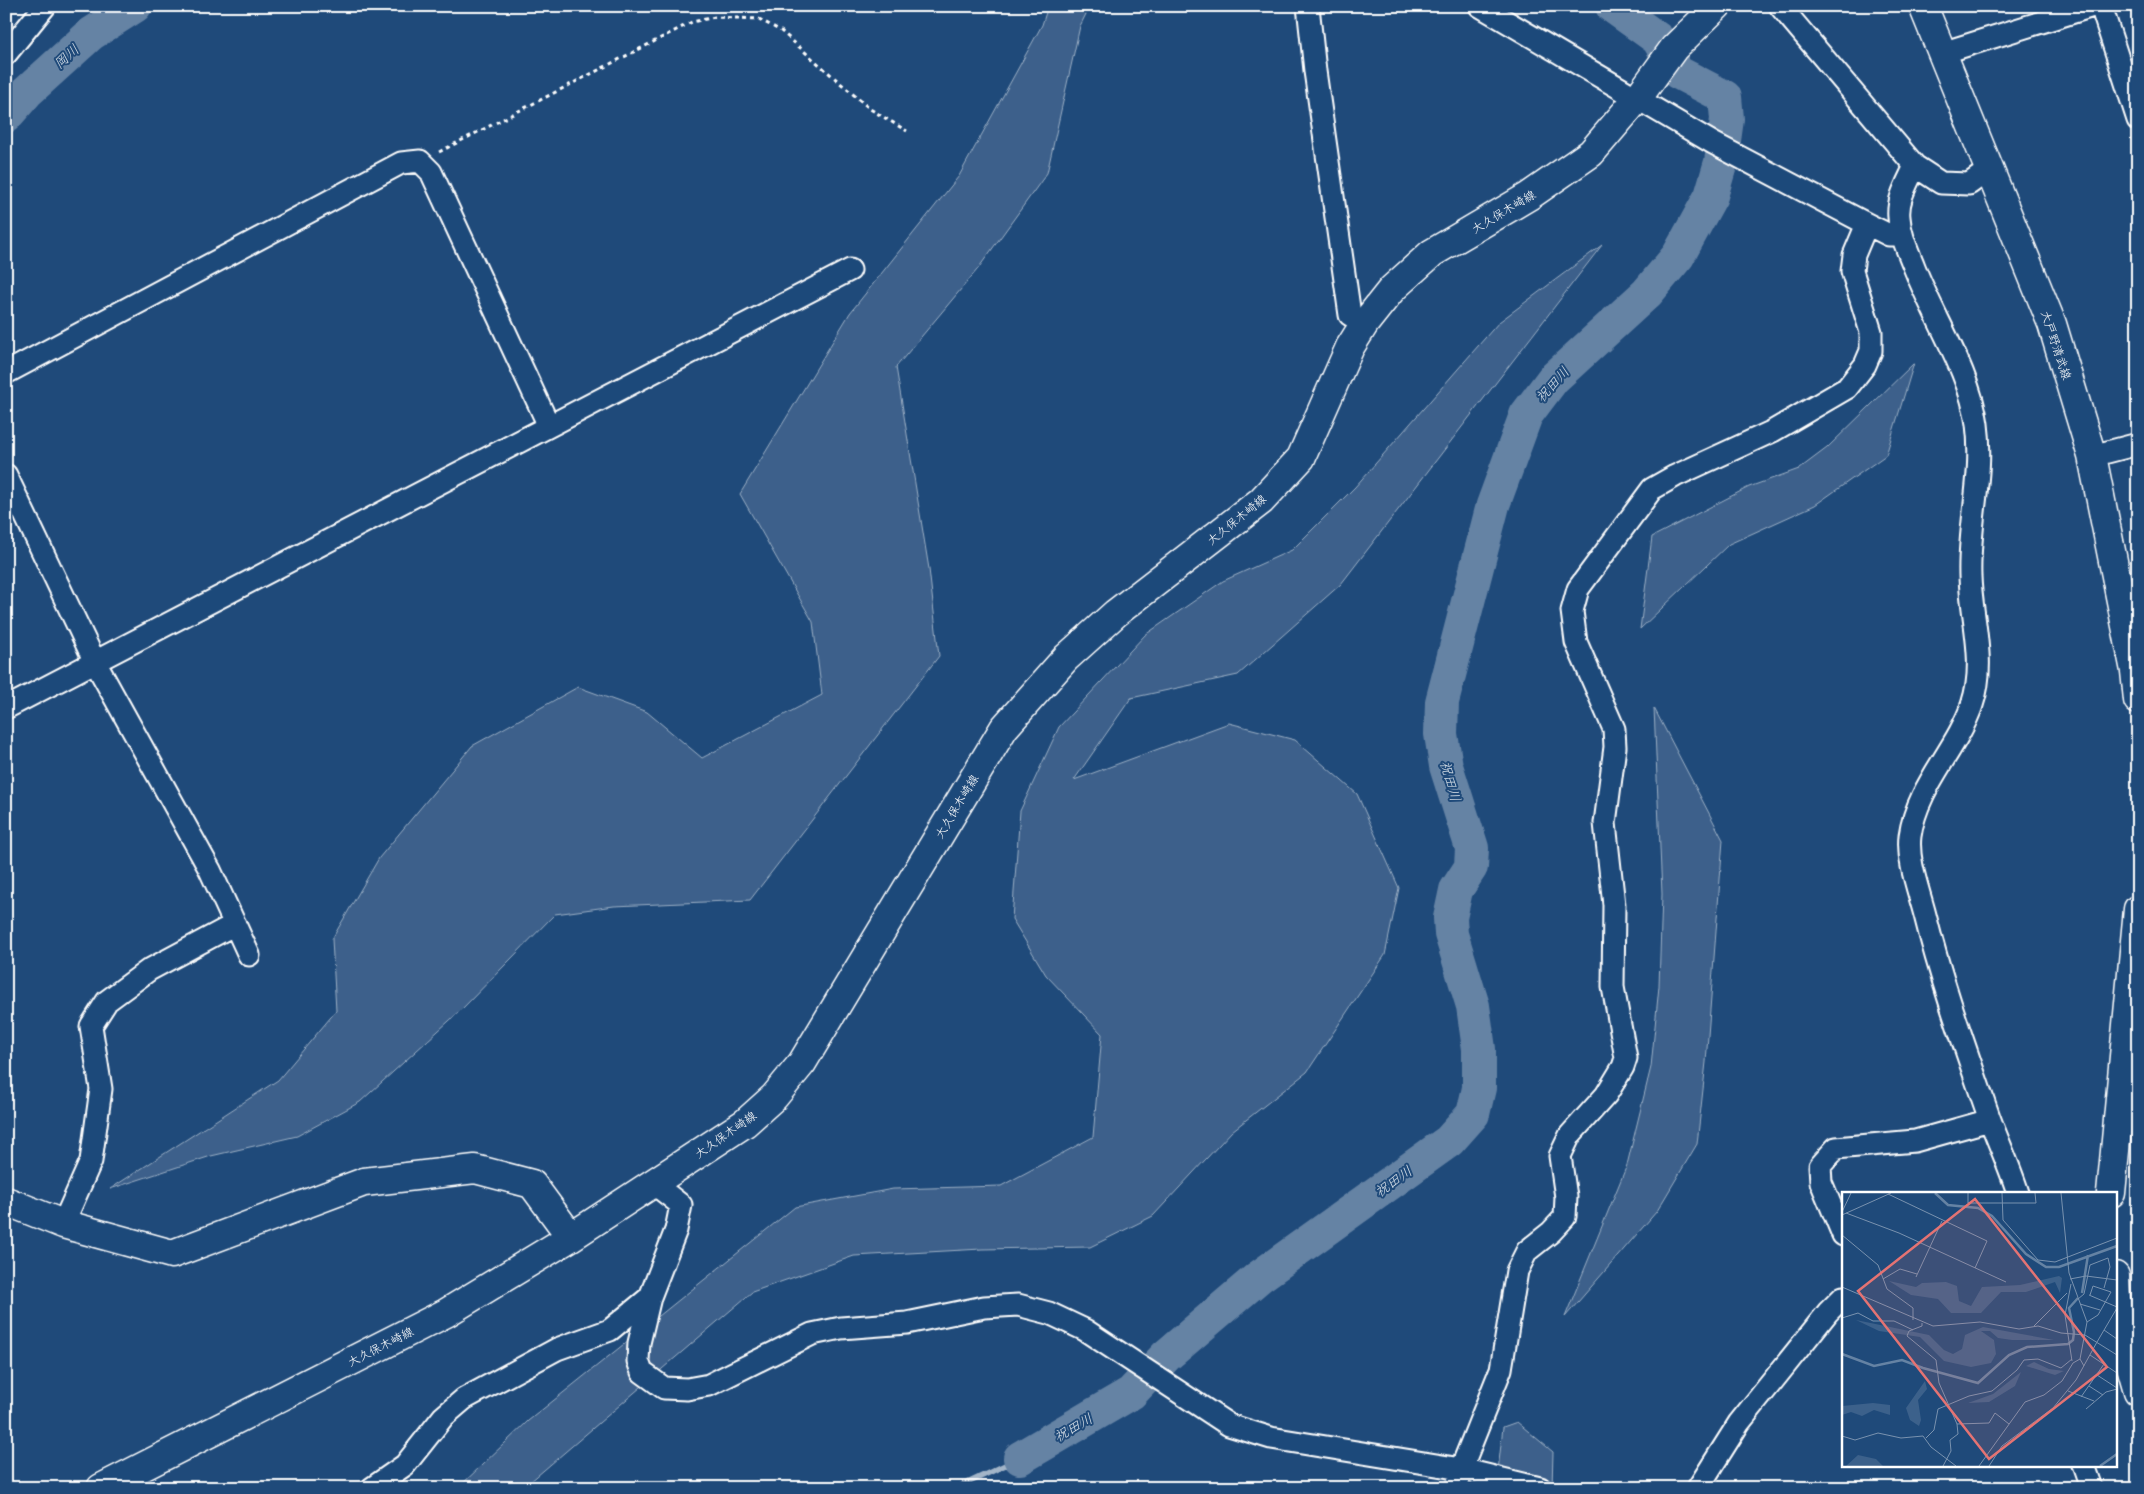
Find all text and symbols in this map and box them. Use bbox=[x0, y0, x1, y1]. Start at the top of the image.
water label: 岡川 bbox=[49, 40, 83, 72]
street label: 大久保木崎線 bbox=[1468, 186, 1538, 236]
street label: 大戸野清武線 bbox=[2038, 308, 2076, 382]
water label: 祝田川 bbox=[1531, 362, 1573, 406]
street label: 大久保木崎線 bbox=[1203, 490, 1269, 548]
water label: 祝田川 bbox=[1436, 758, 1466, 804]
street label: 大久保木崎線 bbox=[931, 771, 981, 841]
street label: 大久保木崎線 bbox=[691, 1107, 759, 1161]
water label: 祝田川 bbox=[1370, 1161, 1416, 1201]
inset map bbox=[1842, 1192, 2116, 1466]
street label: 大久保木崎線 bbox=[344, 1323, 416, 1369]
water label: 祝田川 bbox=[1050, 1408, 1096, 1446]

